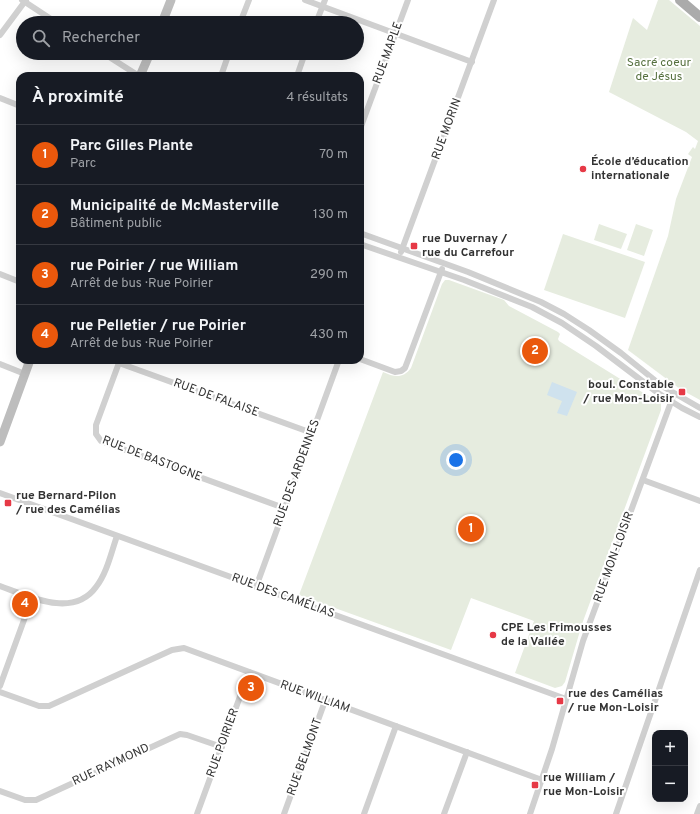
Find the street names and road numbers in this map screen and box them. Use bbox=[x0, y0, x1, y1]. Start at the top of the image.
street label: RUE MAPLE bbox=[369, 20, 407, 86]
street label: RUE MORIN bbox=[428, 96, 466, 162]
street label: RUE DE FALAISE bbox=[171, 375, 261, 421]
street label: RUE DES ARDENNES bbox=[270, 417, 324, 529]
street label: RUE DE BASTOGNE bbox=[100, 433, 204, 485]
street label: RUE MON-LOISIR bbox=[590, 509, 638, 605]
street label: RUE DES CAMÉLIAS bbox=[229, 570, 337, 622]
street label: RUE WILLIAM bbox=[278, 677, 352, 717]
street label: RUE POIRIER bbox=[203, 706, 243, 780]
street label: RUE BELMONT bbox=[284, 716, 326, 798]
street label: RUE RAYMOND bbox=[70, 740, 152, 790]

